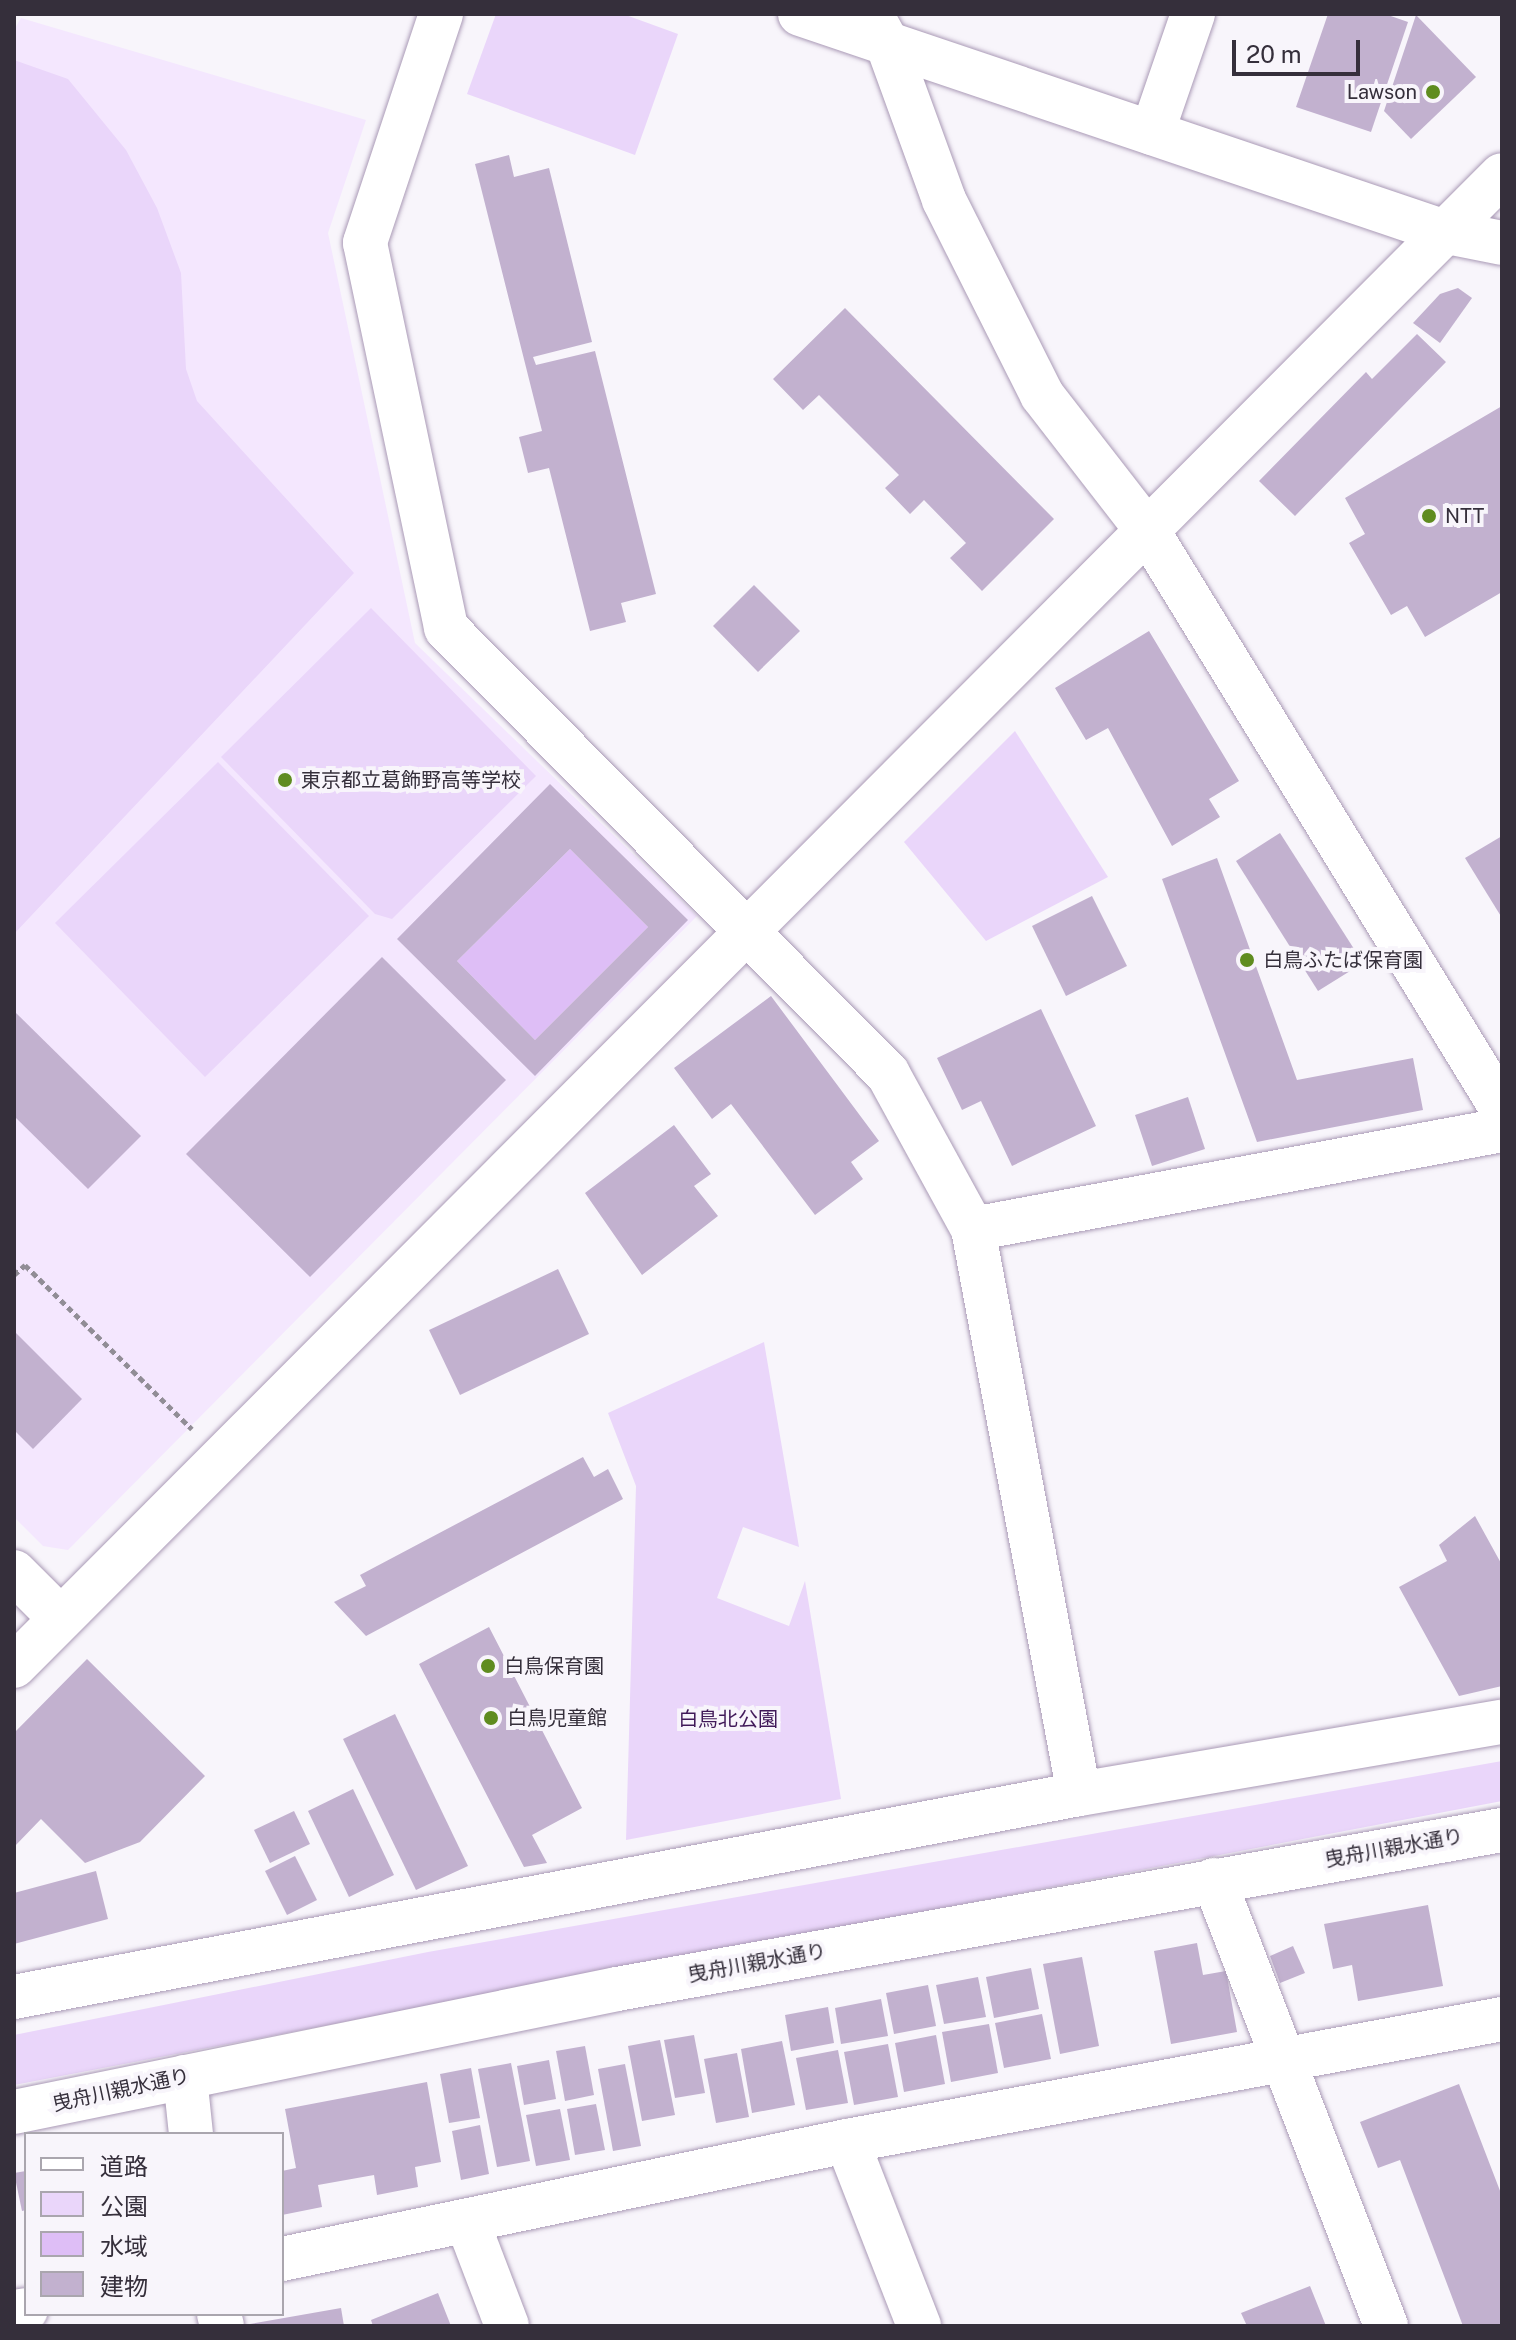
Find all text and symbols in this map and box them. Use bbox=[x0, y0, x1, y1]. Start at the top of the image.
scale bar bbox=[1236, 24, 1364, 74]
text: 20 m bbox=[1246, 40, 1302, 68]
place label: Lawson bbox=[1347, 80, 1417, 104]
marker: Lawson bbox=[1424, 83, 1442, 101]
place label: NTT bbox=[1445, 504, 1484, 528]
marker: NTT bbox=[1420, 507, 1438, 525]
place label: 東京都立葛飾野高等学校 bbox=[301, 768, 521, 792]
marker: 東京都立葛飾野高等学校 bbox=[276, 771, 294, 789]
place label: 白鳥ふたば保育園 bbox=[1263, 948, 1423, 972]
marker: 白鳥ふたば保育園 bbox=[1238, 951, 1256, 969]
place label: 白鳥保育園 bbox=[504, 1654, 604, 1678]
marker: 白鳥保育園 bbox=[479, 1657, 497, 1675]
place label: 白鳥児童館 bbox=[507, 1706, 607, 1730]
park label: 白鳥北公園 bbox=[678, 1707, 778, 1731]
marker: 白鳥児童館 bbox=[482, 1709, 500, 1727]
street label: 曳舟川親水通り bbox=[1323, 1824, 1465, 1872]
street label: 曳舟川親水通り bbox=[686, 1939, 828, 1987]
street label: 曳舟川親水通り bbox=[50, 2064, 192, 2116]
legend bbox=[24, 2132, 284, 2316]
text: 道路 bbox=[100, 2152, 148, 2180]
text: 公園 bbox=[100, 2192, 148, 2220]
text: 水域 bbox=[100, 2232, 148, 2260]
text: 建物 bbox=[100, 2272, 148, 2300]

